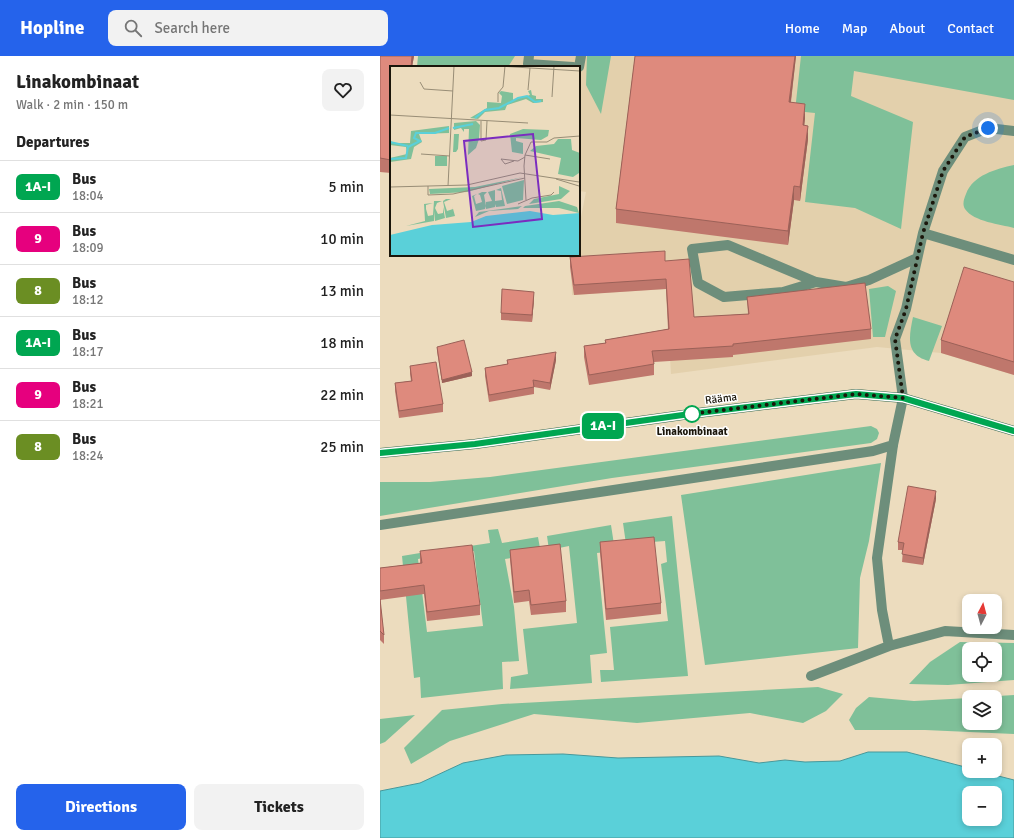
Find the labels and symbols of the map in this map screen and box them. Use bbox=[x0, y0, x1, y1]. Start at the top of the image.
inset map bbox=[390, 66, 580, 256]
your location bbox=[978, 118, 998, 138]
street label: Rääma bbox=[704, 390, 738, 407]
marker: Linakombinaat bbox=[683, 405, 701, 423]
line badge: 1A-I bbox=[575, 413, 631, 439]
place label: Linakombinaat bbox=[656, 425, 728, 438]
north arrow bbox=[962, 594, 1002, 634]

